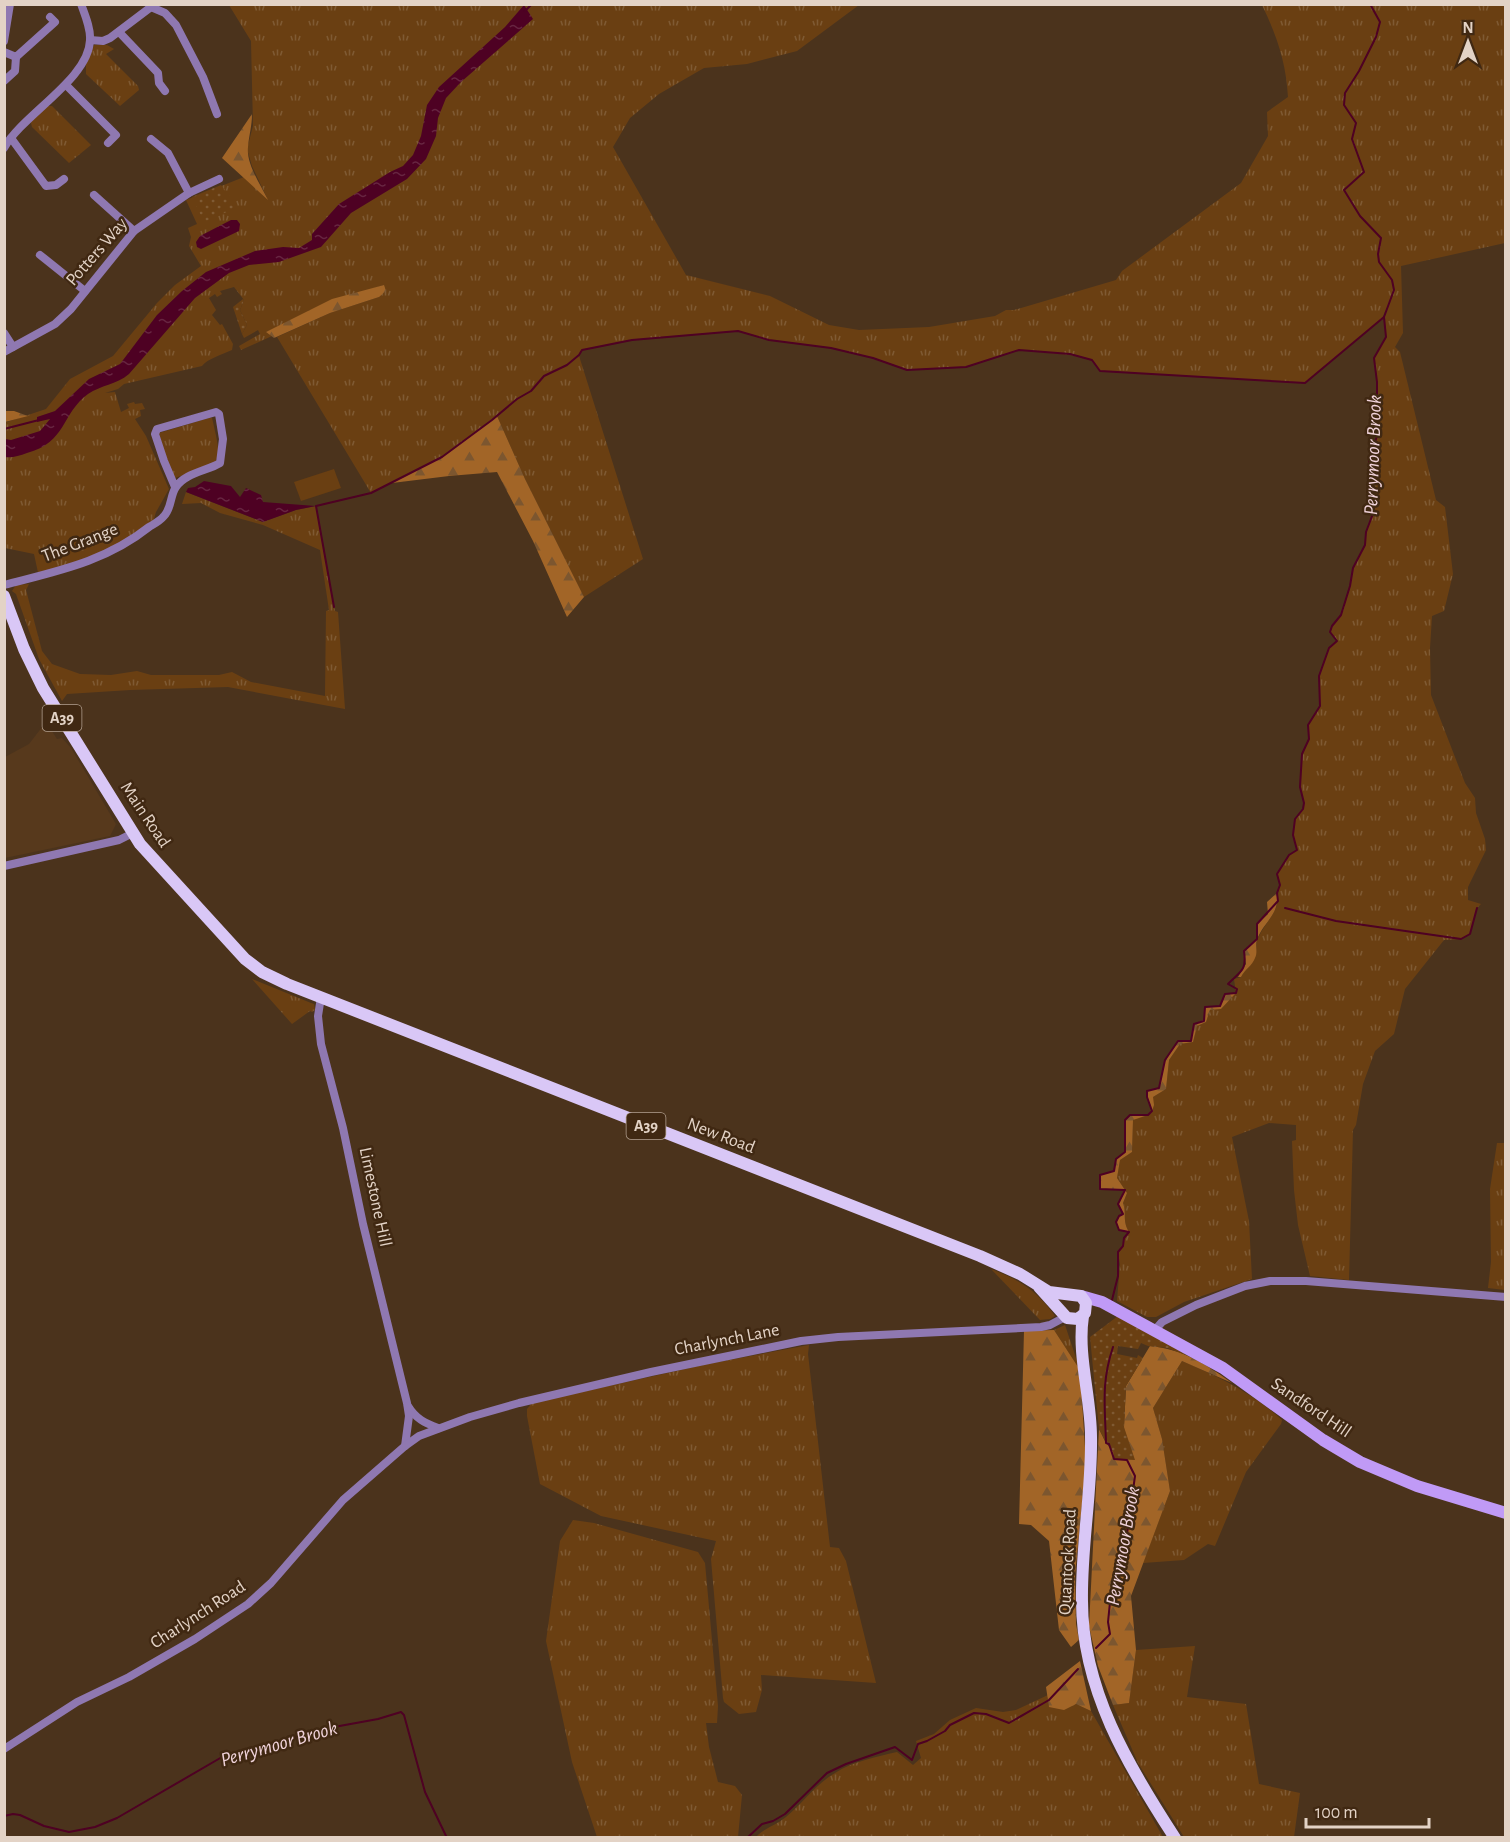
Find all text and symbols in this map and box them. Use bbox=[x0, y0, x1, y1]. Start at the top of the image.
north arrow bbox=[1438, 12, 1498, 72]
text: N bbox=[1462, 20, 1474, 36]
street label: Potters Way bbox=[63, 214, 131, 289]
water label: Perrymoor Brook bbox=[1361, 394, 1385, 516]
street label: The Grange bbox=[40, 520, 120, 566]
road number: A39 bbox=[42, 705, 82, 731]
street label: Main Road bbox=[117, 779, 173, 851]
road number: A39 bbox=[626, 1113, 666, 1139]
street label: New Road bbox=[685, 1115, 757, 1157]
street label: Limestone Hill bbox=[356, 1146, 394, 1248]
street label: Charlynch Lane bbox=[673, 1321, 781, 1359]
street label: Sandford Hill bbox=[1268, 1375, 1354, 1441]
water label: Perrymoor Brook bbox=[1103, 1485, 1143, 1607]
street label: Quantock Road bbox=[1056, 1508, 1080, 1616]
street label: Charlynch Road bbox=[147, 1578, 249, 1652]
water label: Perrymoor Brook bbox=[218, 1718, 340, 1770]
scale bar bbox=[1306, 1791, 1429, 1829]
text: 100 m bbox=[1315, 1804, 1358, 1822]

